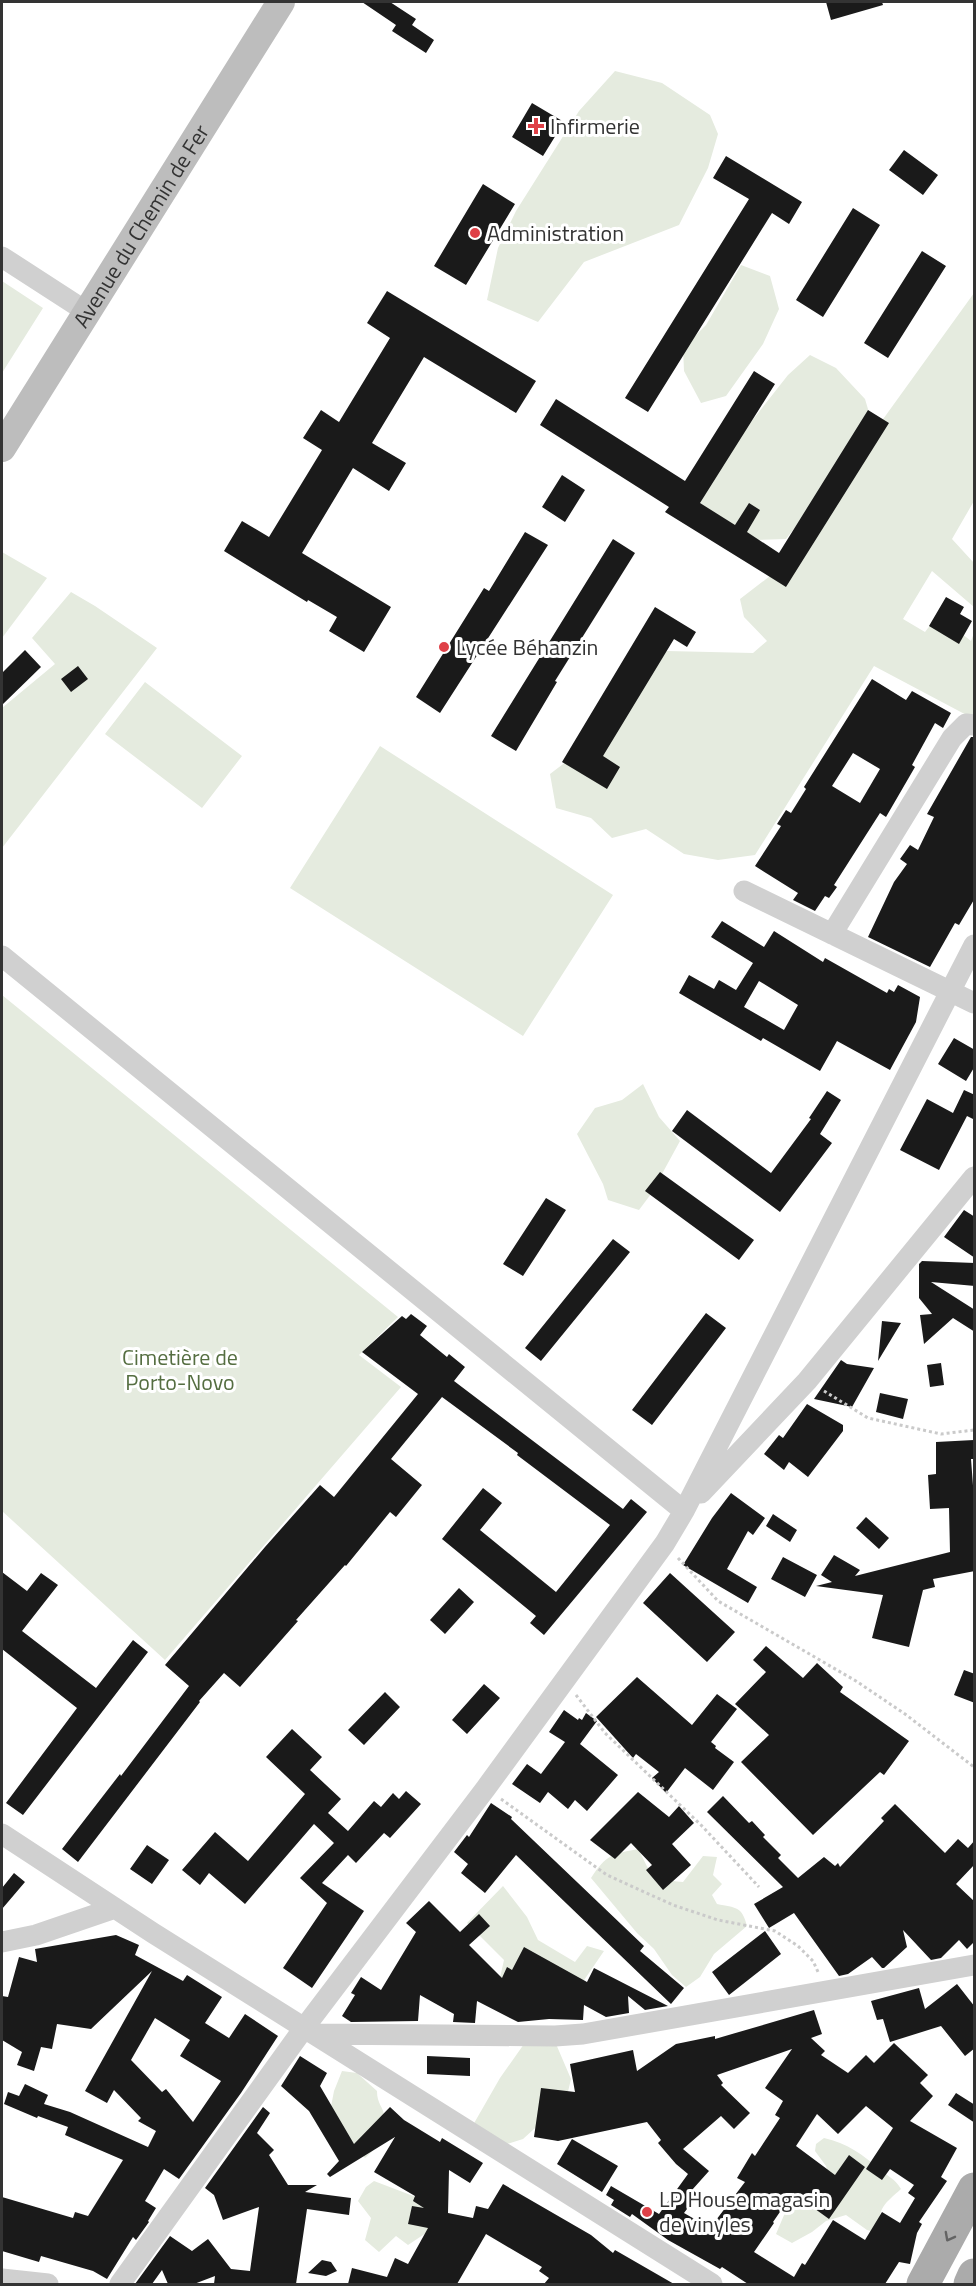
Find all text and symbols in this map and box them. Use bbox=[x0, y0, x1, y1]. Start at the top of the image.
place label: Infirmerie bbox=[550, 109, 640, 143]
street label: Avenue du Chemin de Fer bbox=[64, 117, 218, 334]
marker: Infirmerie bbox=[527, 117, 545, 135]
place label: Administration bbox=[487, 216, 624, 250]
marker: Administration bbox=[468, 226, 482, 240]
place label: Lycée Béhanzin bbox=[456, 630, 598, 664]
marker: Lycée Béhanzin bbox=[437, 640, 451, 654]
park label: Cimetière de Porto-Novo bbox=[122, 1340, 238, 1399]
place label: LP House magasin de vinyles bbox=[659, 2182, 830, 2241]
marker: LP House magasin de vinyles bbox=[640, 2205, 654, 2219]
one-way arrow bbox=[945, 2230, 956, 2241]

